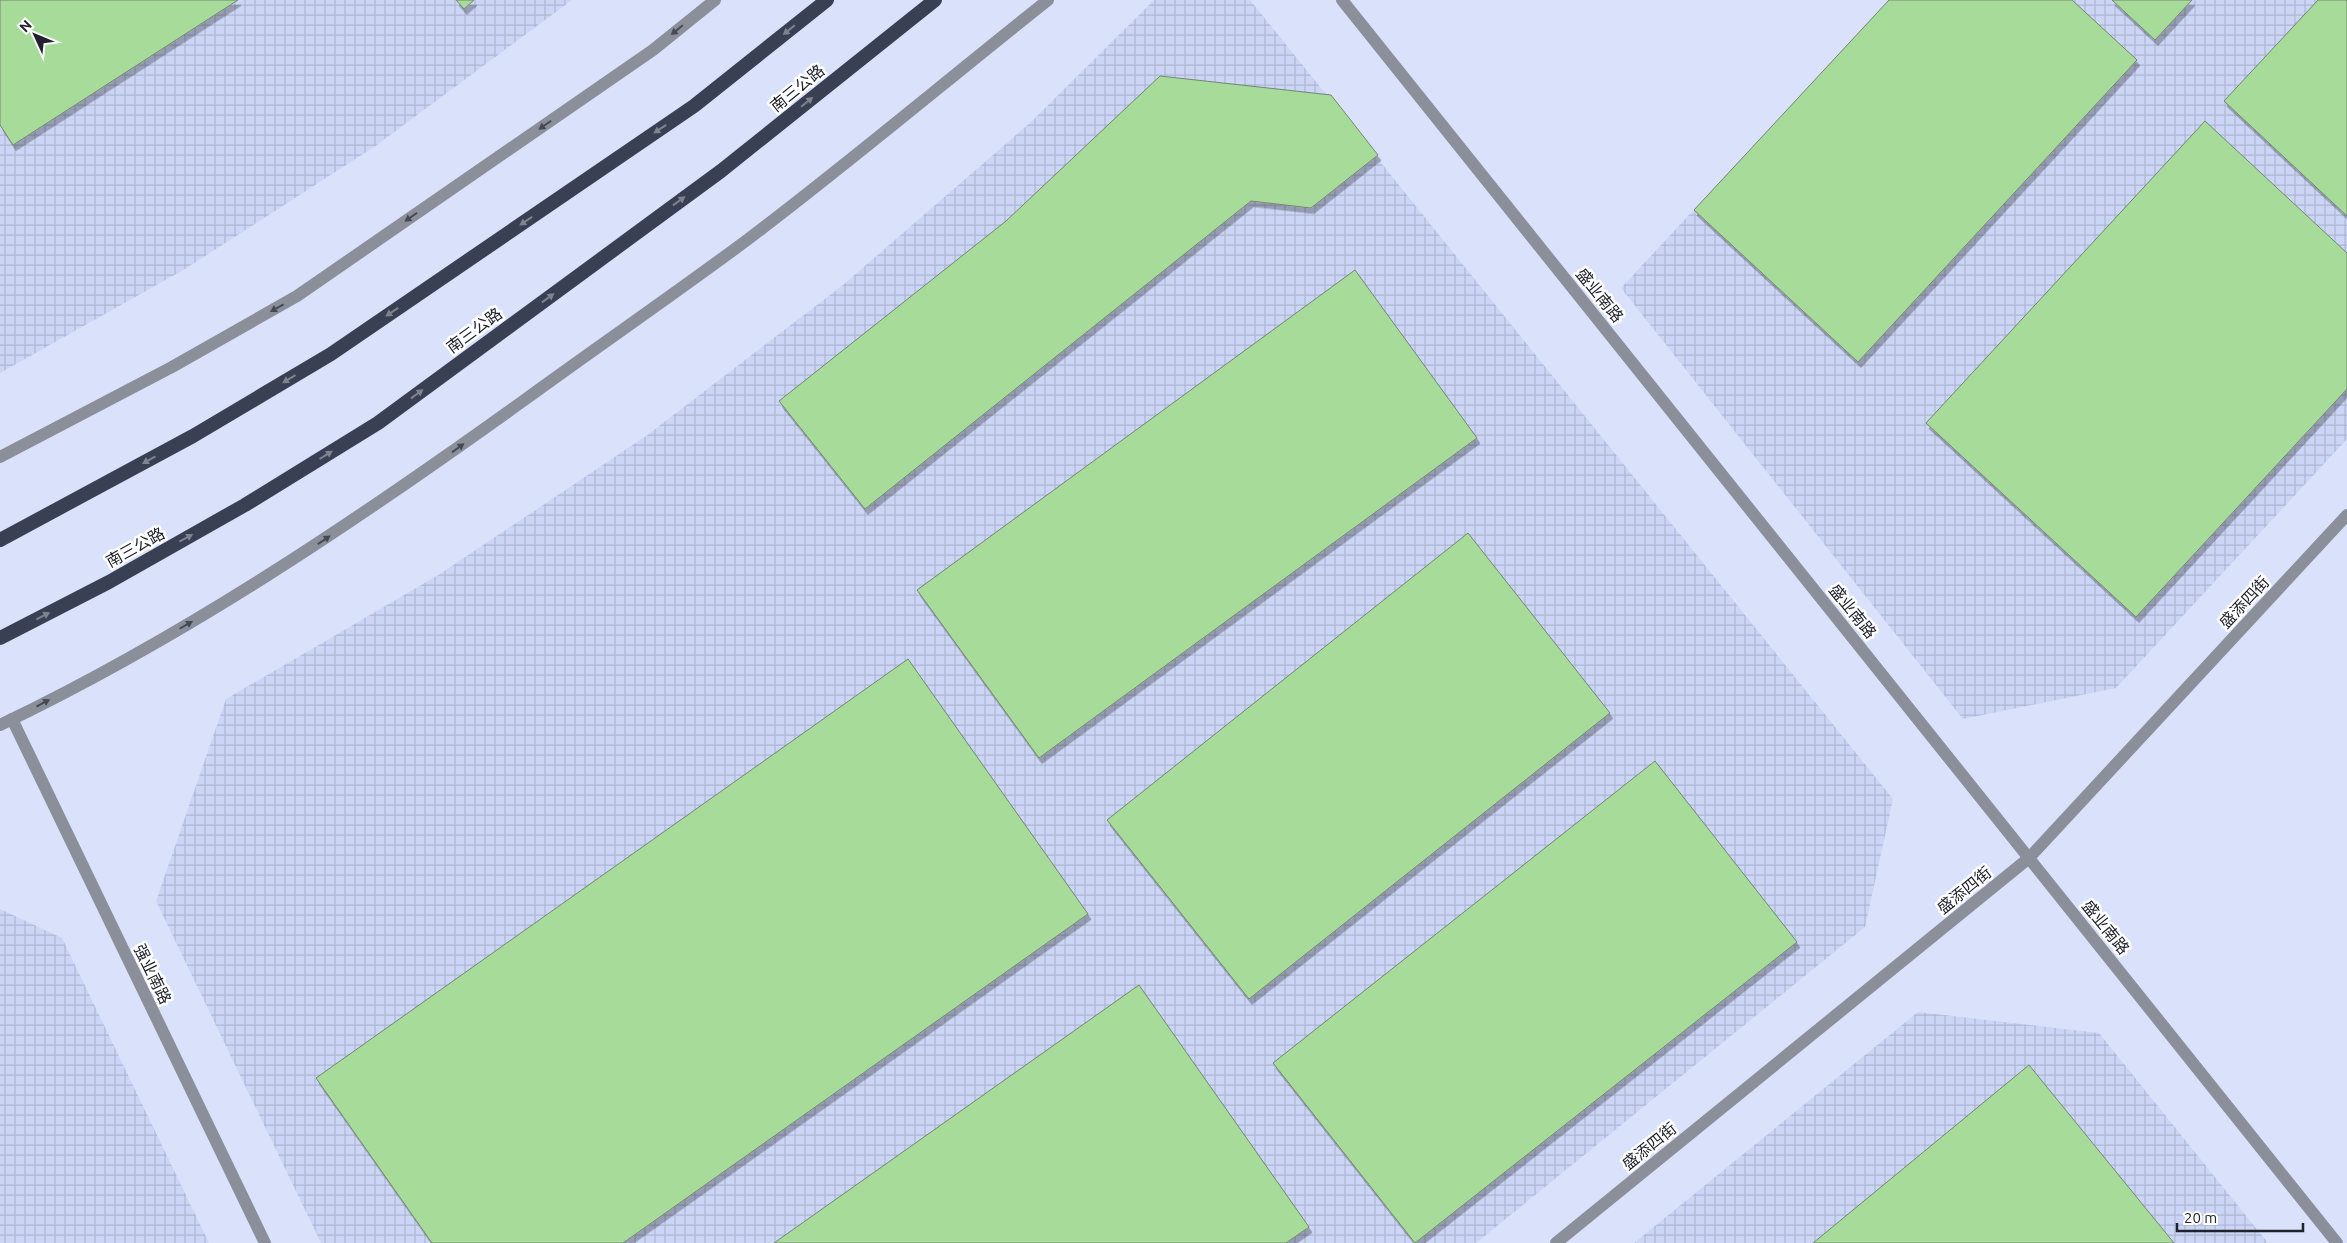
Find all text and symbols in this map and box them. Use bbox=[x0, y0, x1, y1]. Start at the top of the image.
north arrow bbox=[10, 10, 60, 60]
text: N bbox=[16, 17, 35, 35]
one-way arrow bbox=[671, 25, 684, 36]
one-way arrow bbox=[783, 25, 796, 36]
street label: 南三公路 bbox=[766, 61, 828, 115]
one-way arrow bbox=[800, 96, 813, 107]
one-way arrow bbox=[538, 120, 552, 130]
one-way arrow bbox=[654, 124, 667, 134]
one-way arrow bbox=[672, 196, 685, 207]
one-way arrow bbox=[404, 212, 418, 222]
one-way arrow bbox=[519, 216, 533, 226]
street label: 盛业南路 bbox=[1573, 264, 1627, 326]
one-way arrow bbox=[541, 292, 554, 303]
one-way arrow bbox=[269, 304, 284, 312]
street label: 南三公路 bbox=[443, 304, 505, 356]
one-way arrow bbox=[385, 307, 399, 317]
one-way arrow bbox=[283, 374, 296, 383]
one-way arrow bbox=[410, 389, 424, 399]
one-way arrow bbox=[451, 442, 464, 453]
one-way arrow bbox=[319, 450, 332, 460]
one-way arrow bbox=[142, 456, 156, 465]
street label: 南三公路 bbox=[103, 524, 167, 570]
one-way arrow bbox=[180, 534, 193, 543]
one-way arrow bbox=[318, 535, 331, 545]
street label: 盛添四街 bbox=[2216, 572, 2272, 632]
street label: 盛业南路 bbox=[1826, 580, 1880, 642]
one-way arrow bbox=[36, 612, 51, 620]
one-way arrow bbox=[179, 620, 193, 629]
one-way arrow bbox=[36, 699, 51, 707]
street label: 盛添四街 bbox=[1933, 863, 1995, 917]
street label: 盛业南路 bbox=[2079, 896, 2133, 958]
street label: 强业南路 bbox=[131, 941, 175, 1007]
street label: 盛添四街 bbox=[1618, 1119, 1680, 1173]
scale bar bbox=[2177, 1200, 2303, 1232]
text: 20 m bbox=[2184, 1209, 2217, 1226]

